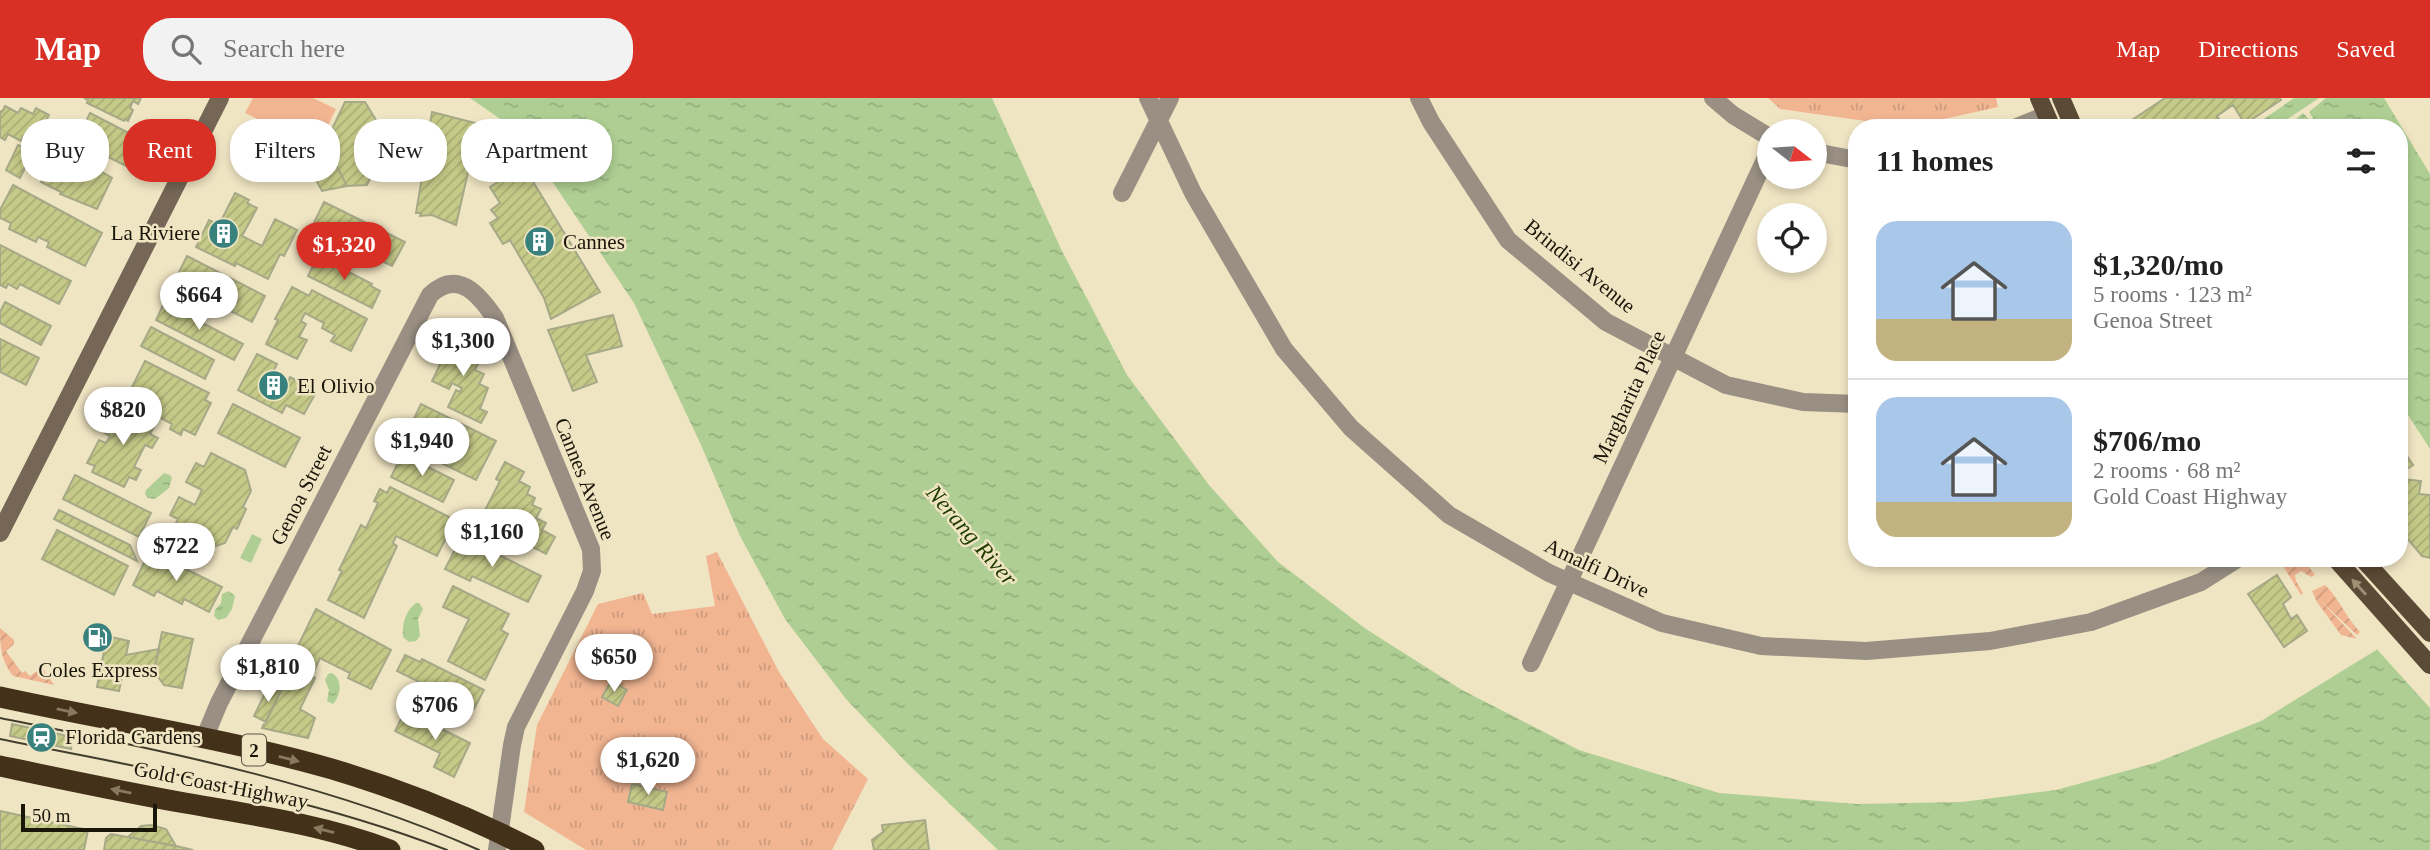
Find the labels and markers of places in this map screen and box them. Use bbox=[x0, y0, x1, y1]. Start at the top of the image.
building icon: La Riviere bbox=[206, 216, 240, 250]
place label: La Riviere bbox=[111, 221, 200, 245]
pin: $1,320 bbox=[287, 222, 401, 282]
building icon: Cannes bbox=[523, 225, 557, 259]
place label: Cannes bbox=[563, 230, 625, 254]
pin: $664 bbox=[158, 272, 240, 332]
pin: $1,300 bbox=[406, 318, 520, 378]
building icon: El Olivio bbox=[257, 369, 291, 403]
place label: El Olivio bbox=[297, 374, 375, 398]
pin: $820 bbox=[82, 388, 164, 447]
pin: $1,940 bbox=[365, 418, 479, 478]
pin: $1,160 bbox=[435, 510, 549, 569]
pin: $722 bbox=[135, 524, 217, 583]
fuel station icon: Coles Express bbox=[81, 621, 115, 655]
pin: $650 bbox=[573, 634, 655, 694]
pin: $1,810 bbox=[211, 644, 325, 704]
place label: Coles Express bbox=[38, 658, 158, 682]
pin: $706 bbox=[394, 682, 476, 742]
station icon: Florida Gardens bbox=[25, 720, 59, 754]
place label: Florida Gardens bbox=[65, 725, 201, 749]
pin: $1,620 bbox=[591, 738, 705, 797]

